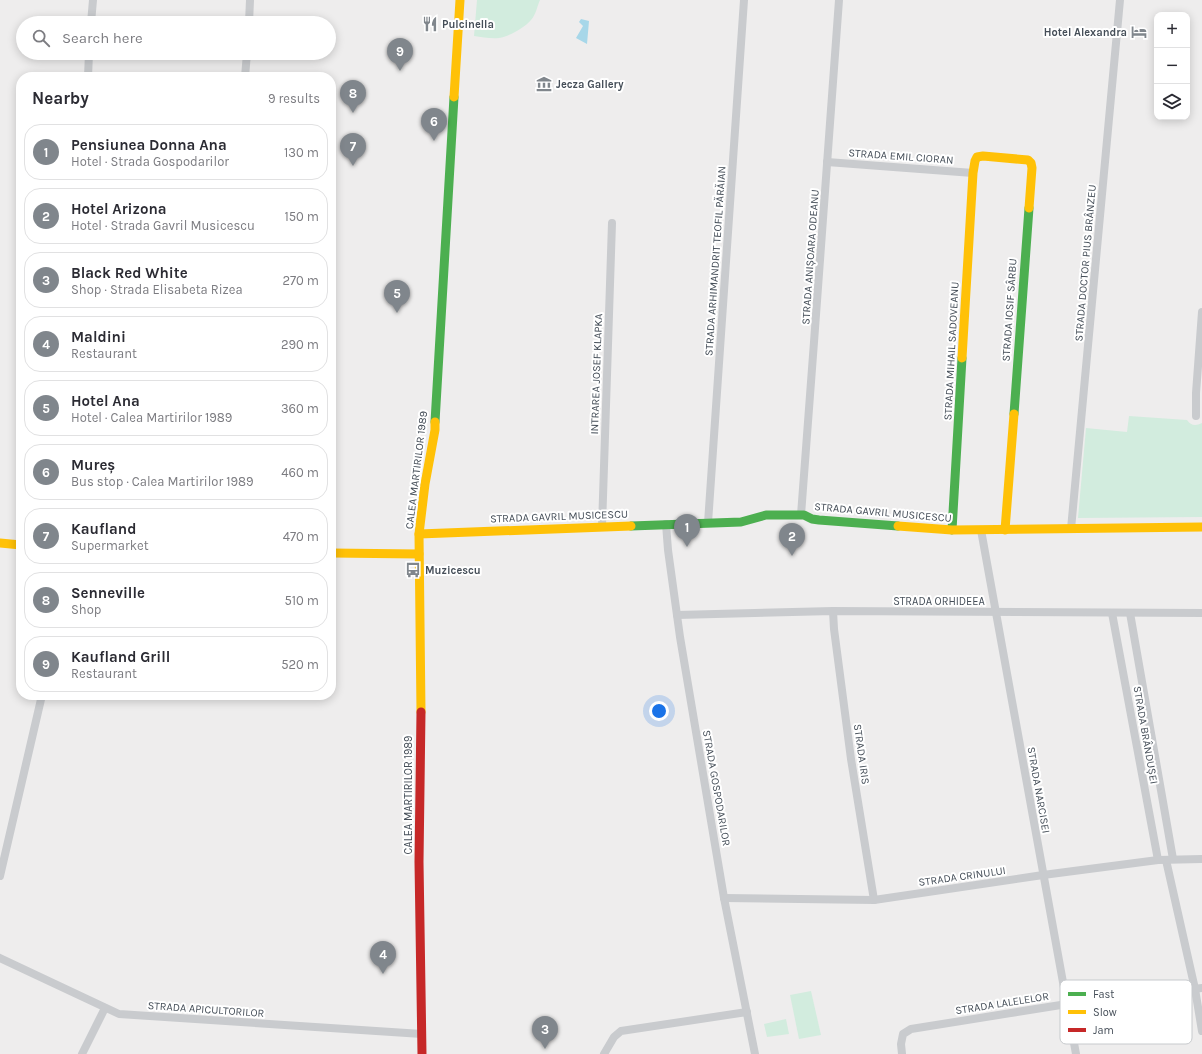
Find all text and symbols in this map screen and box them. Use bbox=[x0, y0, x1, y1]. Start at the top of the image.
map controls bbox=[1154, 12, 1190, 120]
button: + bbox=[1154, 12, 1190, 48]
restaurant icon: Pulcinella bbox=[421, 15, 439, 33]
search box bbox=[16, 16, 336, 60]
place label: Pulcinella bbox=[442, 18, 494, 31]
hotel icon: Hotel Alexandra bbox=[1130, 23, 1148, 41]
place label: Hotel Alexandra bbox=[1044, 26, 1127, 39]
icon: search bbox=[30, 27, 52, 49]
text: Search here bbox=[62, 29, 143, 47]
pin: 9 bbox=[387, 38, 413, 71]
button: − bbox=[1154, 48, 1190, 84]
museum icon: Jecza Gallery bbox=[535, 75, 553, 93]
place label: Jecza Gallery bbox=[556, 78, 624, 91]
pin: 8 bbox=[340, 80, 366, 113]
button: layers bbox=[1154, 84, 1190, 120]
text: Nearby bbox=[32, 88, 89, 108]
text: 9 results bbox=[268, 91, 320, 106]
pin: 6 bbox=[421, 108, 447, 141]
pin: 7 bbox=[340, 133, 366, 166]
text: Pensiunea Donna Ana bbox=[71, 136, 227, 154]
text: 1 bbox=[44, 145, 48, 160]
text: 130 m bbox=[284, 145, 319, 160]
street label: STRADA EMIL CIORAN bbox=[848, 146, 954, 167]
text: Hotel · Strada Gospodarilor bbox=[71, 154, 229, 169]
street label: STRADA ARHIMANDRIT TEOFIL PĂRĂIAN bbox=[701, 165, 729, 357]
street label: STRADA DOCTOR PIUS BRÂNZEU bbox=[1071, 184, 1099, 342]
street label: STRADA ANIȘOARA ODEANU bbox=[799, 189, 822, 325]
text: Hotel Arizona bbox=[71, 200, 167, 218]
text: 2 bbox=[42, 209, 50, 224]
text: 150 m bbox=[284, 209, 319, 224]
text: Hotel · Strada Gavril Musicescu bbox=[71, 218, 255, 233]
street label: STRADA IOSIF SÂRBU bbox=[998, 258, 1020, 362]
text: Black Red White bbox=[71, 264, 188, 282]
text: 3 bbox=[42, 273, 50, 288]
text: 270 m bbox=[282, 273, 319, 288]
pin: 5 bbox=[384, 280, 410, 313]
street label: STRADA MIHAIL SADOVEANU bbox=[941, 281, 962, 421]
text: Shop · Strada Elisabeta Rizea bbox=[71, 282, 243, 297]
street label: INTRAREA JOSEF KLAPKA bbox=[588, 313, 605, 435]
text: Maldini bbox=[71, 328, 126, 346]
text: 4 bbox=[42, 337, 50, 352]
text: 290 m bbox=[281, 337, 319, 352]
text: Restaurant bbox=[71, 346, 137, 361]
text: Hotel Ana bbox=[71, 392, 140, 410]
text: 5 bbox=[42, 401, 50, 416]
text: 360 m bbox=[281, 401, 319, 416]
text: Hotel · Calea Martirilor 1989 bbox=[71, 410, 232, 425]
street label: CALEA MARTIRILOR 1989 bbox=[403, 410, 430, 530]
text: Mureș bbox=[71, 456, 115, 474]
text: 6 bbox=[42, 465, 50, 480]
text: 460 m bbox=[281, 465, 319, 480]
text: Bus stop · Calea Martirilor 1989 bbox=[71, 474, 254, 489]
street label: STRADA GAVRIL MUSICESCU bbox=[814, 500, 952, 525]
street label: STRADA GAVRIL MUSICESCU bbox=[490, 508, 628, 525]
pin: 1 bbox=[674, 514, 700, 547]
text: Kaufland bbox=[71, 520, 136, 538]
pin: 2 bbox=[779, 523, 805, 556]
text: 7 bbox=[43, 529, 49, 544]
text: 470 m bbox=[283, 529, 319, 544]
text: Supermarket bbox=[71, 538, 149, 553]
bus stop icon: Muzicescu bbox=[404, 561, 422, 579]
place label: Muzicescu bbox=[425, 564, 481, 577]
text: Senneville bbox=[71, 584, 145, 602]
text: 8 bbox=[42, 593, 50, 608]
text: 510 m bbox=[284, 593, 319, 608]
street label: STRADA ORHIDEEA bbox=[893, 595, 985, 608]
text: Shop bbox=[71, 602, 101, 617]
text: Kaufland Grill bbox=[71, 648, 170, 666]
text: 9 bbox=[42, 657, 50, 672]
text: 520 m bbox=[281, 657, 319, 672]
text: Restaurant bbox=[71, 666, 137, 681]
street label: STRADA BRÂNDUȘEI bbox=[1130, 685, 1162, 785]
your location bbox=[649, 701, 669, 721]
street label: STRADA IRIS bbox=[851, 723, 872, 785]
street label: STRADA GOSPODARILOR bbox=[700, 729, 733, 847]
street label: CALEA MARTIRILOR 1989 bbox=[402, 736, 415, 854]
street label: STRADA NARCISEI bbox=[1024, 746, 1053, 834]
street label: STRADA CRINULUI bbox=[918, 864, 1007, 889]
pin: 4 bbox=[370, 941, 396, 974]
legend bbox=[1060, 980, 1192, 1044]
text: Fast bbox=[1093, 988, 1114, 1001]
street label: STRADA LALELELOR bbox=[954, 990, 1050, 1017]
street label: STRADA APICULTORILOR bbox=[147, 999, 265, 1020]
text: Slow bbox=[1093, 1006, 1117, 1019]
pin: 3 bbox=[532, 1016, 558, 1049]
text: Jam bbox=[1093, 1024, 1114, 1037]

